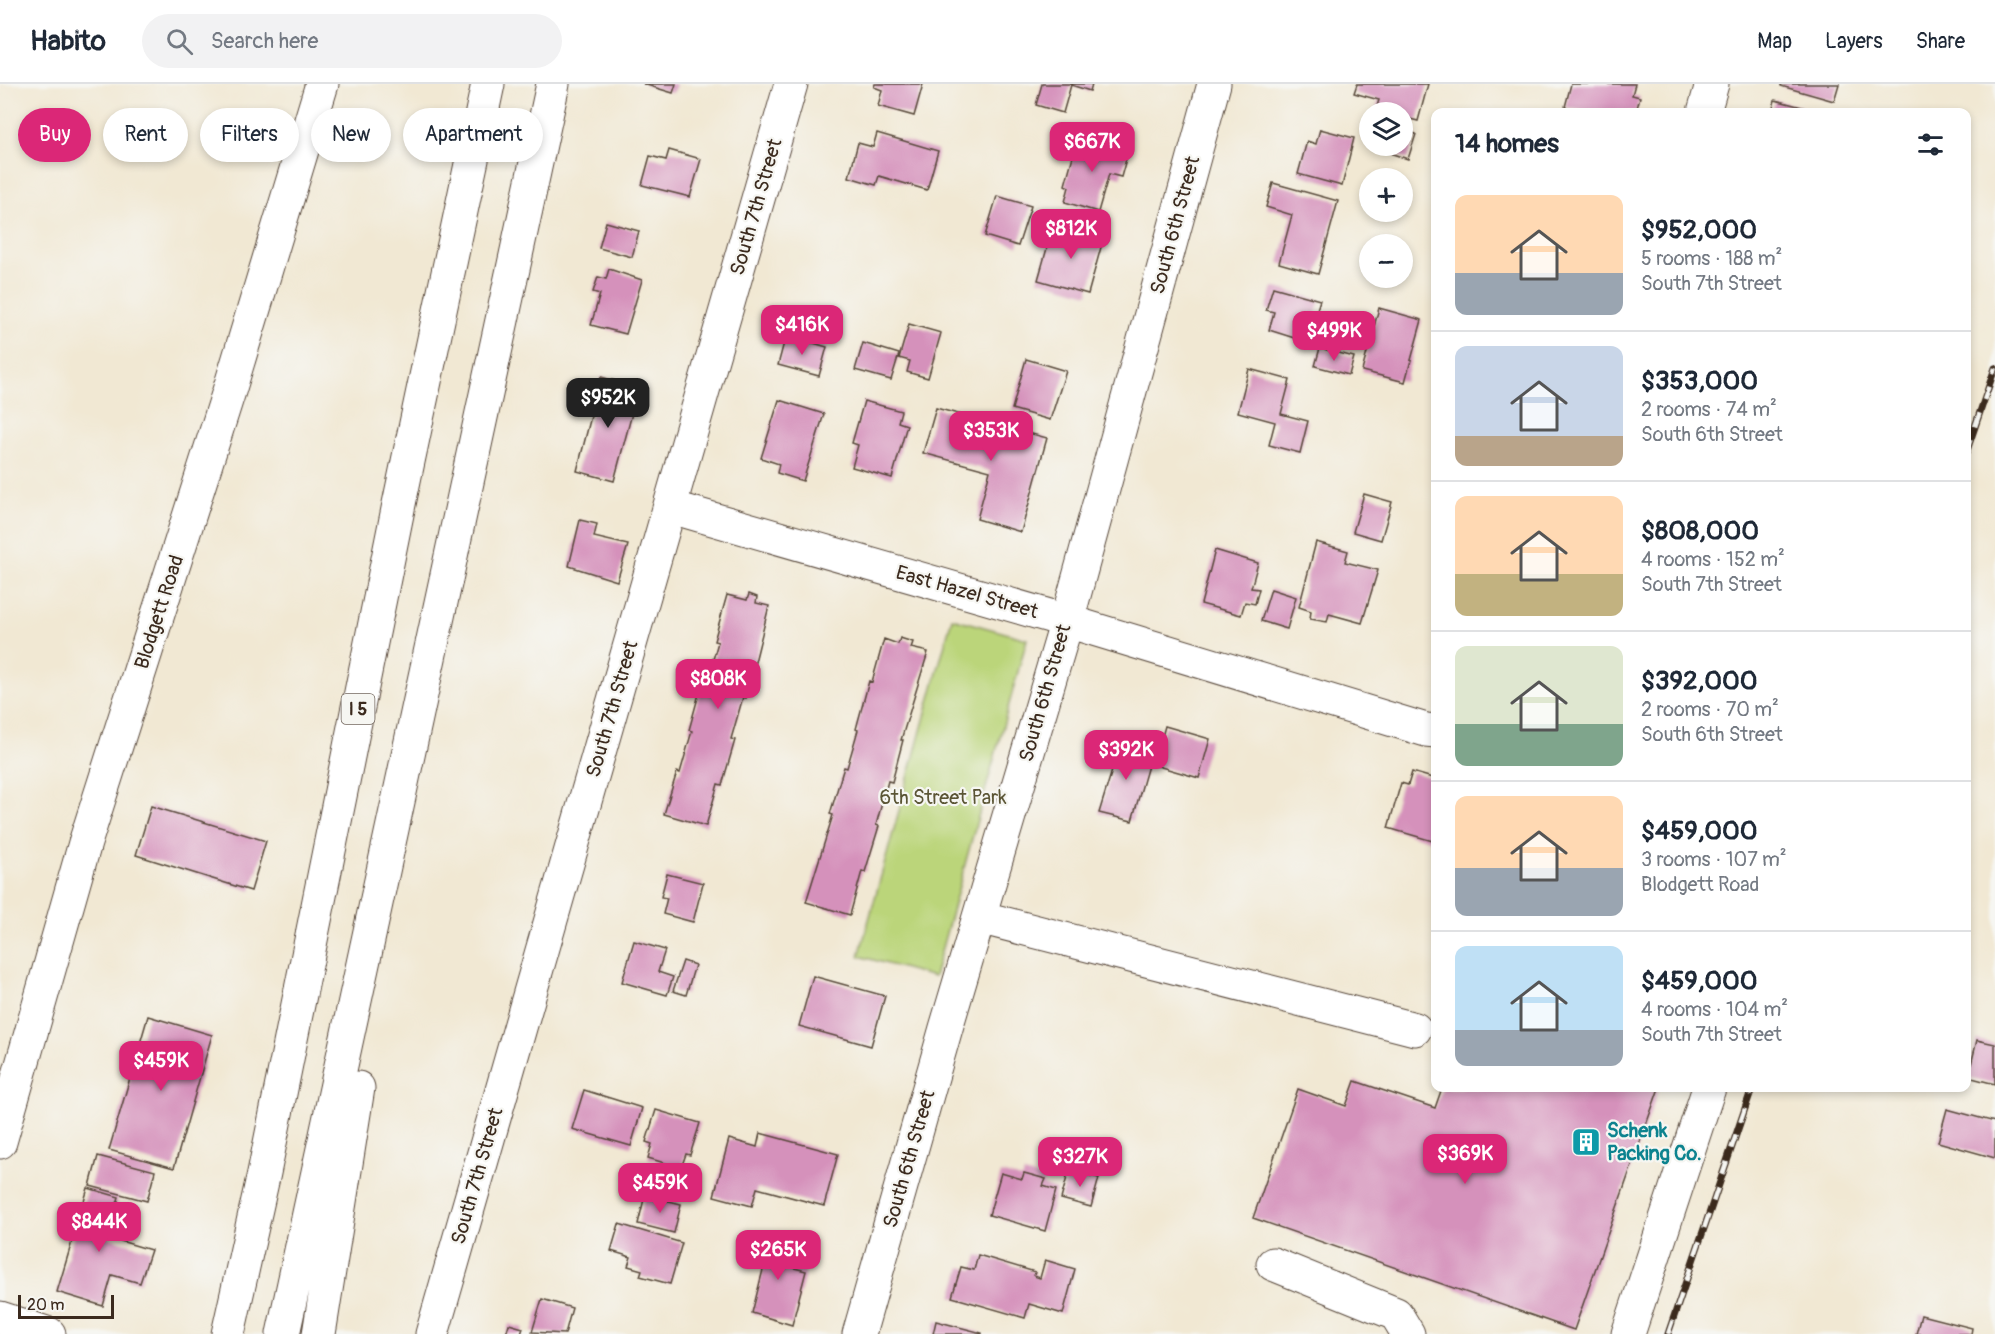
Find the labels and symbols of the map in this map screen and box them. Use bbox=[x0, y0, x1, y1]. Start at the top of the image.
pin: $667K bbox=[1050, 122, 1134, 173]
street label: South 7th Street bbox=[725, 135, 788, 278]
street label: South 6th Street bbox=[1145, 152, 1206, 297]
pin: $812K bbox=[1029, 209, 1113, 260]
pin: $416K bbox=[760, 305, 844, 356]
pin: $499K bbox=[1292, 311, 1376, 362]
pin: $952K bbox=[566, 378, 650, 429]
pin: $353K bbox=[949, 411, 1033, 462]
street label: Blodgett Road bbox=[129, 552, 189, 672]
street label: East Hazel Street bbox=[893, 560, 1042, 624]
street label: South 6th Street bbox=[1013, 620, 1077, 765]
street label: South 7th Street bbox=[581, 637, 644, 780]
pin: $808K bbox=[676, 659, 760, 710]
road number: I 5 bbox=[342, 694, 374, 724]
pin: $392K bbox=[1084, 730, 1168, 781]
park label: 6th Street Park bbox=[879, 785, 1007, 810]
pin: $459K bbox=[119, 1041, 203, 1092]
street label: South 6th Street bbox=[877, 1086, 941, 1231]
street label: South 7th Street bbox=[446, 1104, 509, 1247]
place label: Schenk Packing Co. bbox=[1607, 1118, 1702, 1166]
building icon: Schenk Packing Co. bbox=[1570, 1126, 1602, 1158]
pin: $369K bbox=[1423, 1134, 1507, 1185]
pin: $327K bbox=[1038, 1137, 1122, 1188]
pin: $459K bbox=[618, 1163, 702, 1214]
pin: $844K bbox=[57, 1202, 141, 1253]
pin: $265K bbox=[736, 1230, 820, 1281]
scale bar bbox=[18, 1292, 114, 1320]

